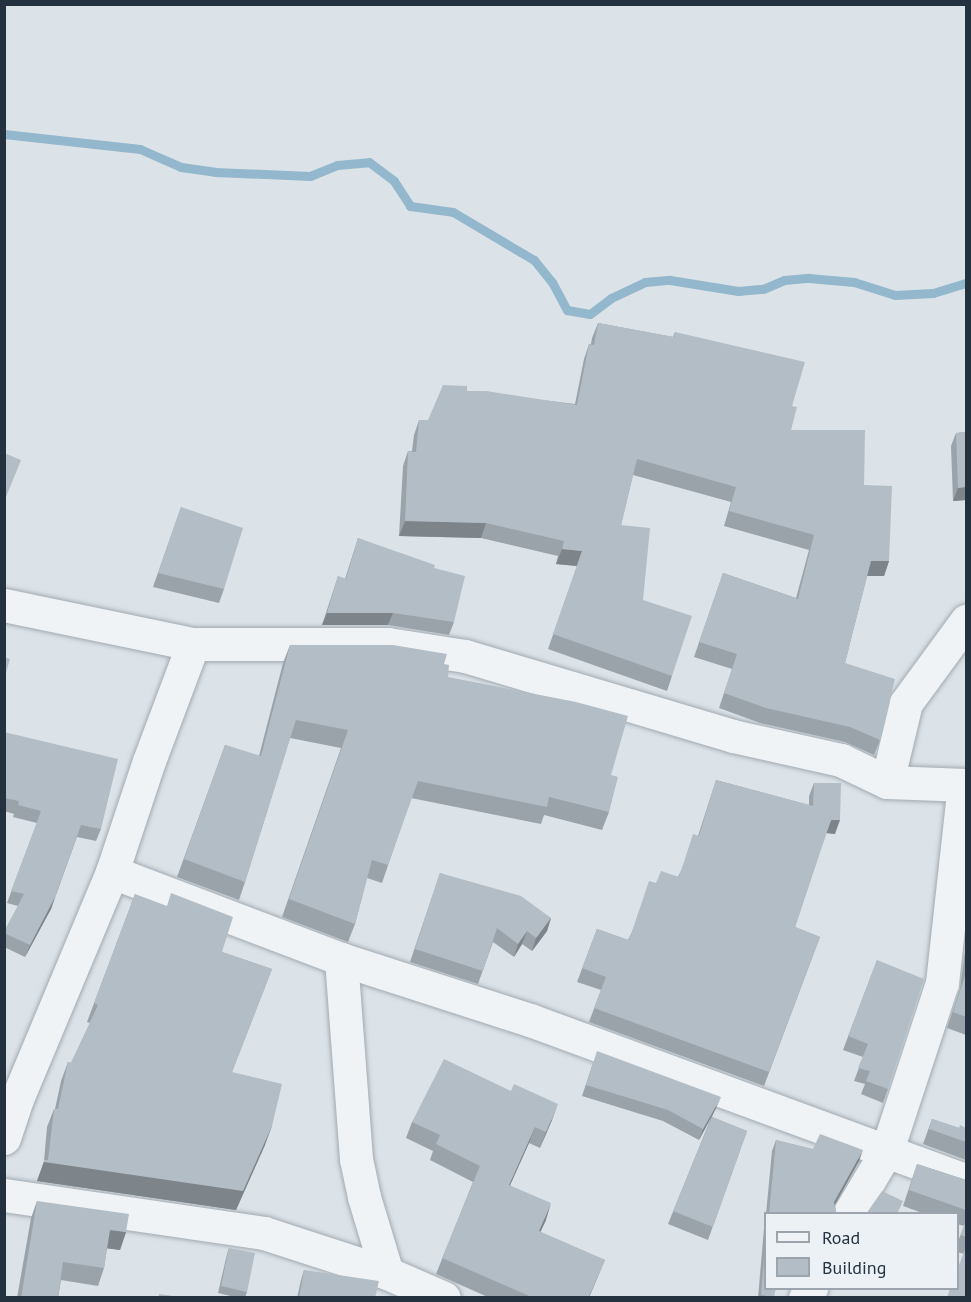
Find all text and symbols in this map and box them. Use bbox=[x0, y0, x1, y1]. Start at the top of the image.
legend bbox=[764, 1212, 959, 1290]
text: Road bbox=[822, 1226, 860, 1249]
text: Building bbox=[822, 1256, 886, 1279]

